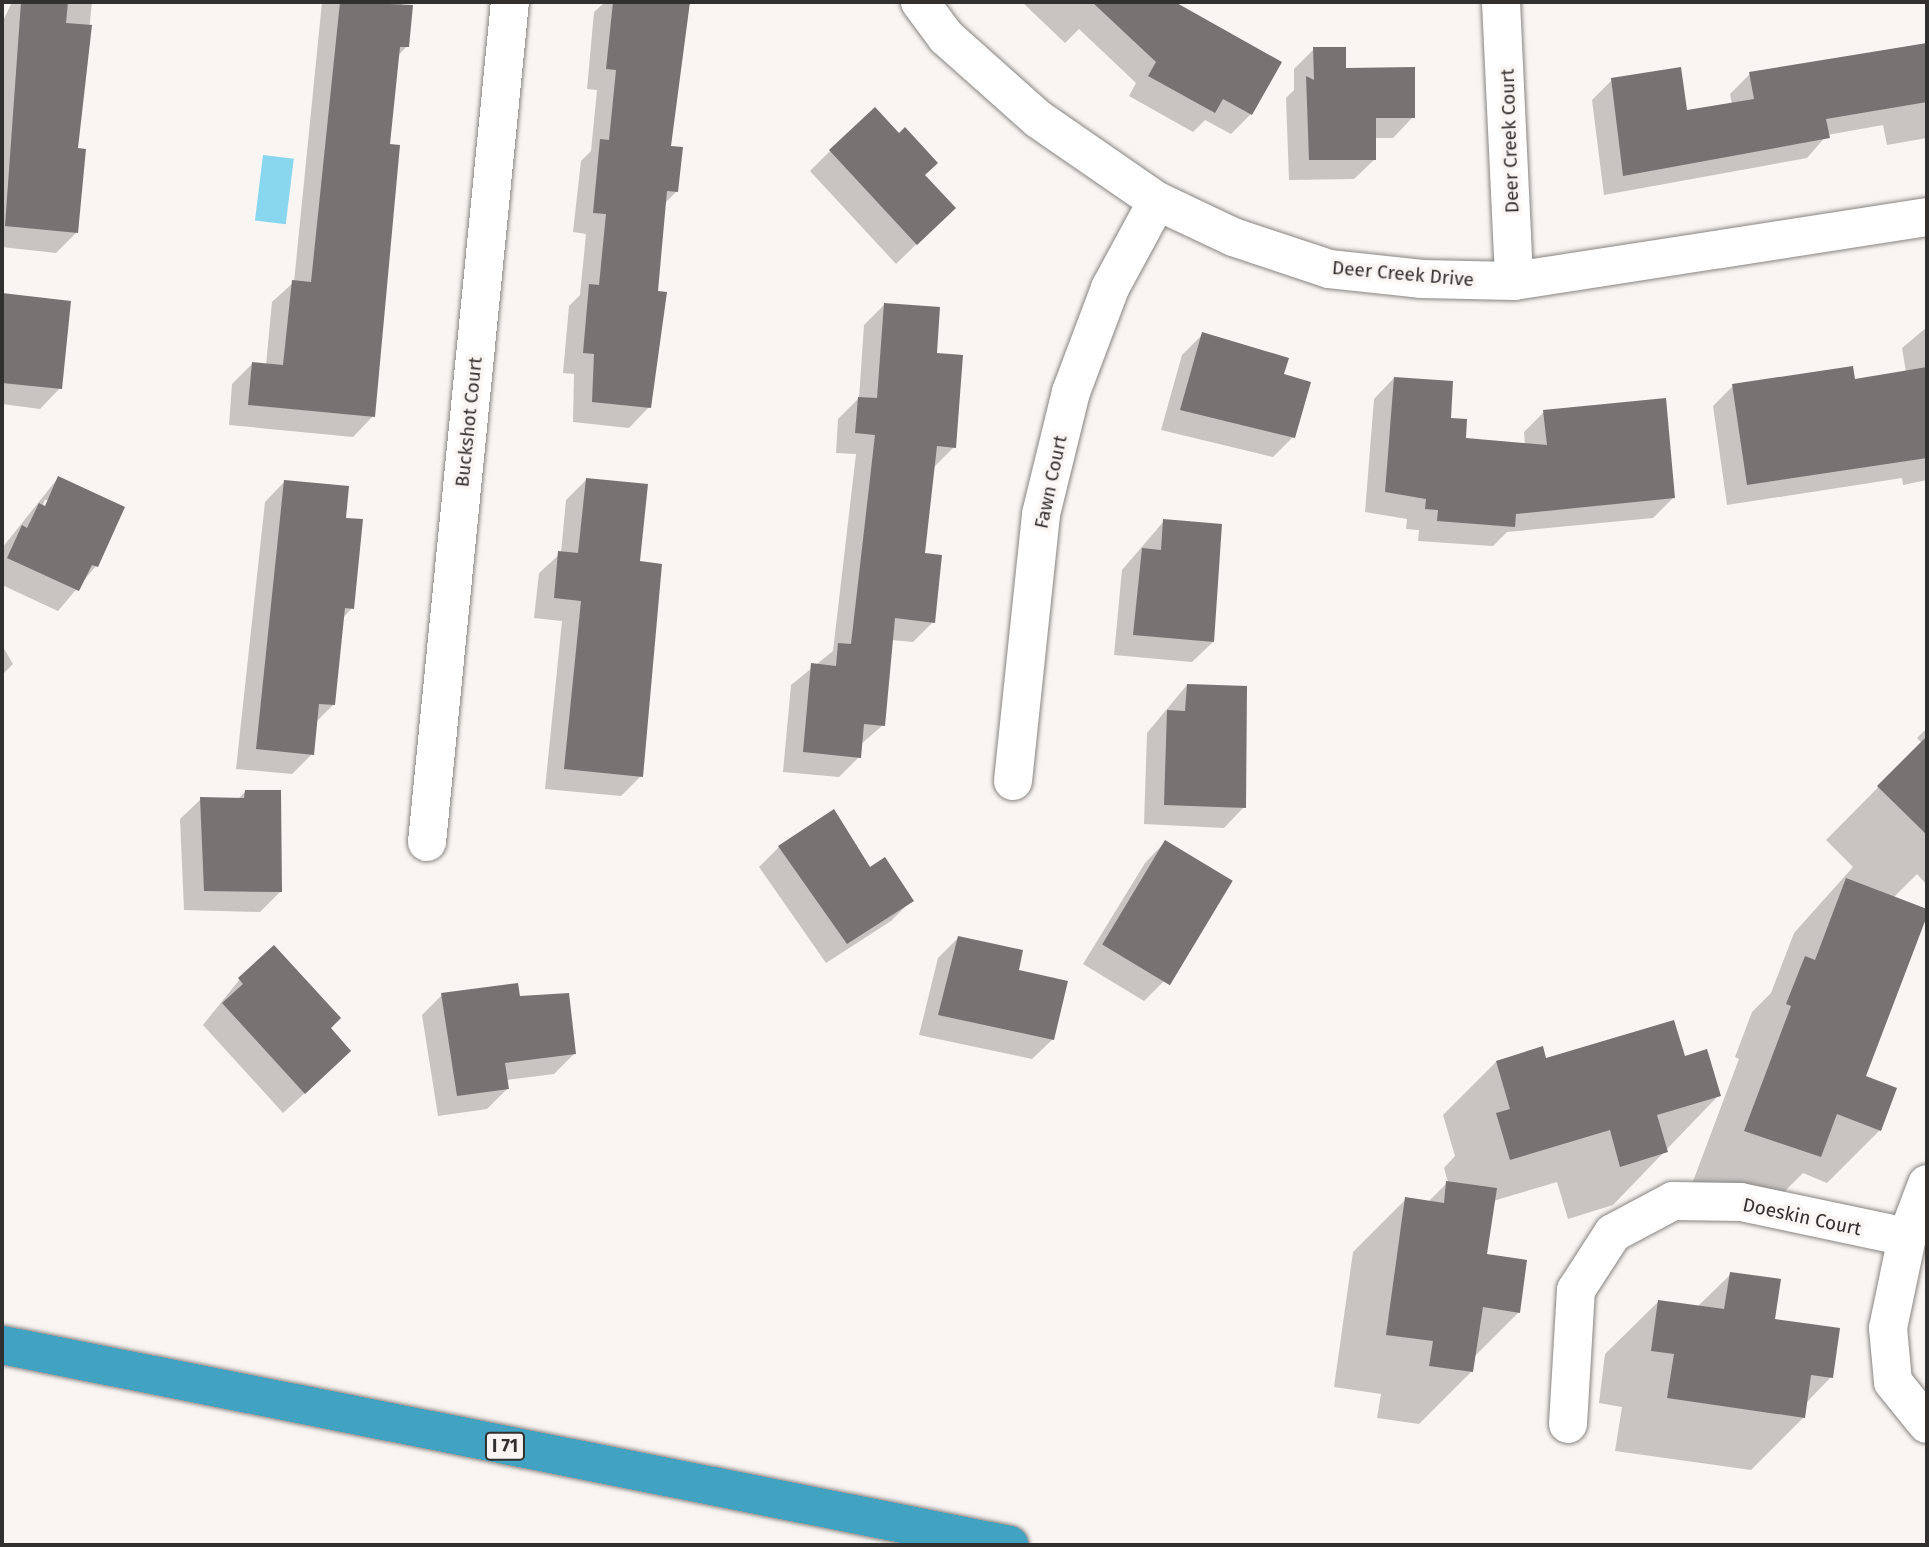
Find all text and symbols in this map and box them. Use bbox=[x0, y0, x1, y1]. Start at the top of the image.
street label: Deer Creek Court bbox=[1496, 68, 1524, 214]
street label: Deer Creek Drive bbox=[1331, 256, 1475, 292]
street label: Buckshot Court bbox=[451, 356, 487, 488]
street label: Fawn Court bbox=[1030, 433, 1072, 531]
street label: Doeskin Court bbox=[1741, 1193, 1863, 1241]
road number: I 71 bbox=[484, 1432, 526, 1461]

